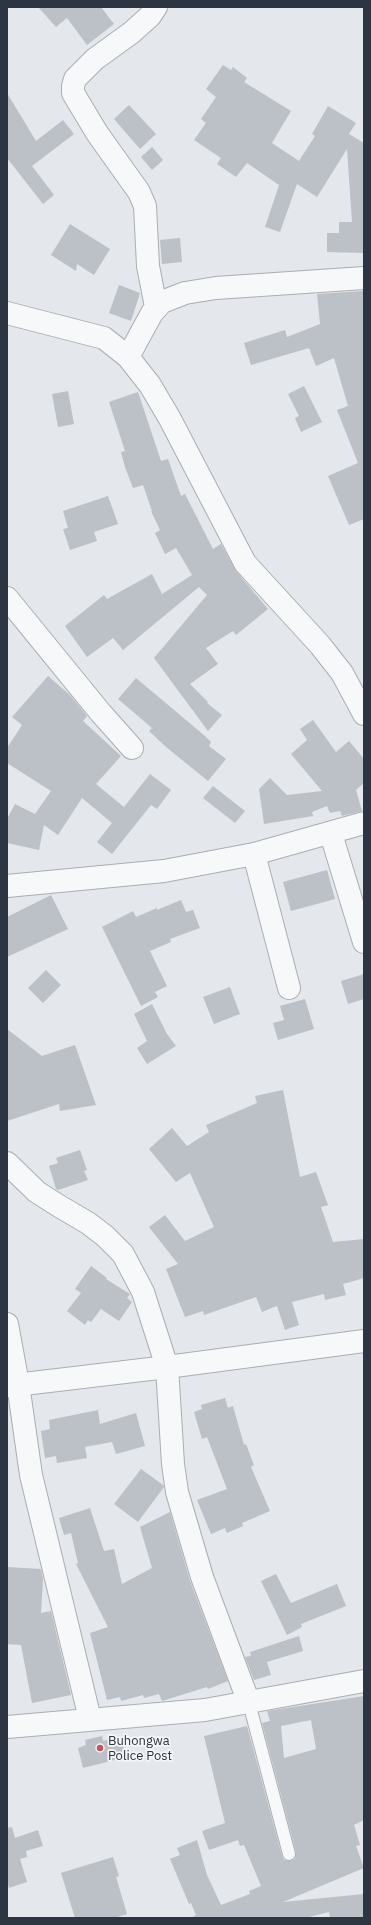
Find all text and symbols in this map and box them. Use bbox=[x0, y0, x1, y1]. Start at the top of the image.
place label: Buhongwa Police Post bbox=[108, 1733, 172, 1764]
marker: Buhongwa Police Post bbox=[95, 1743, 105, 1753]

